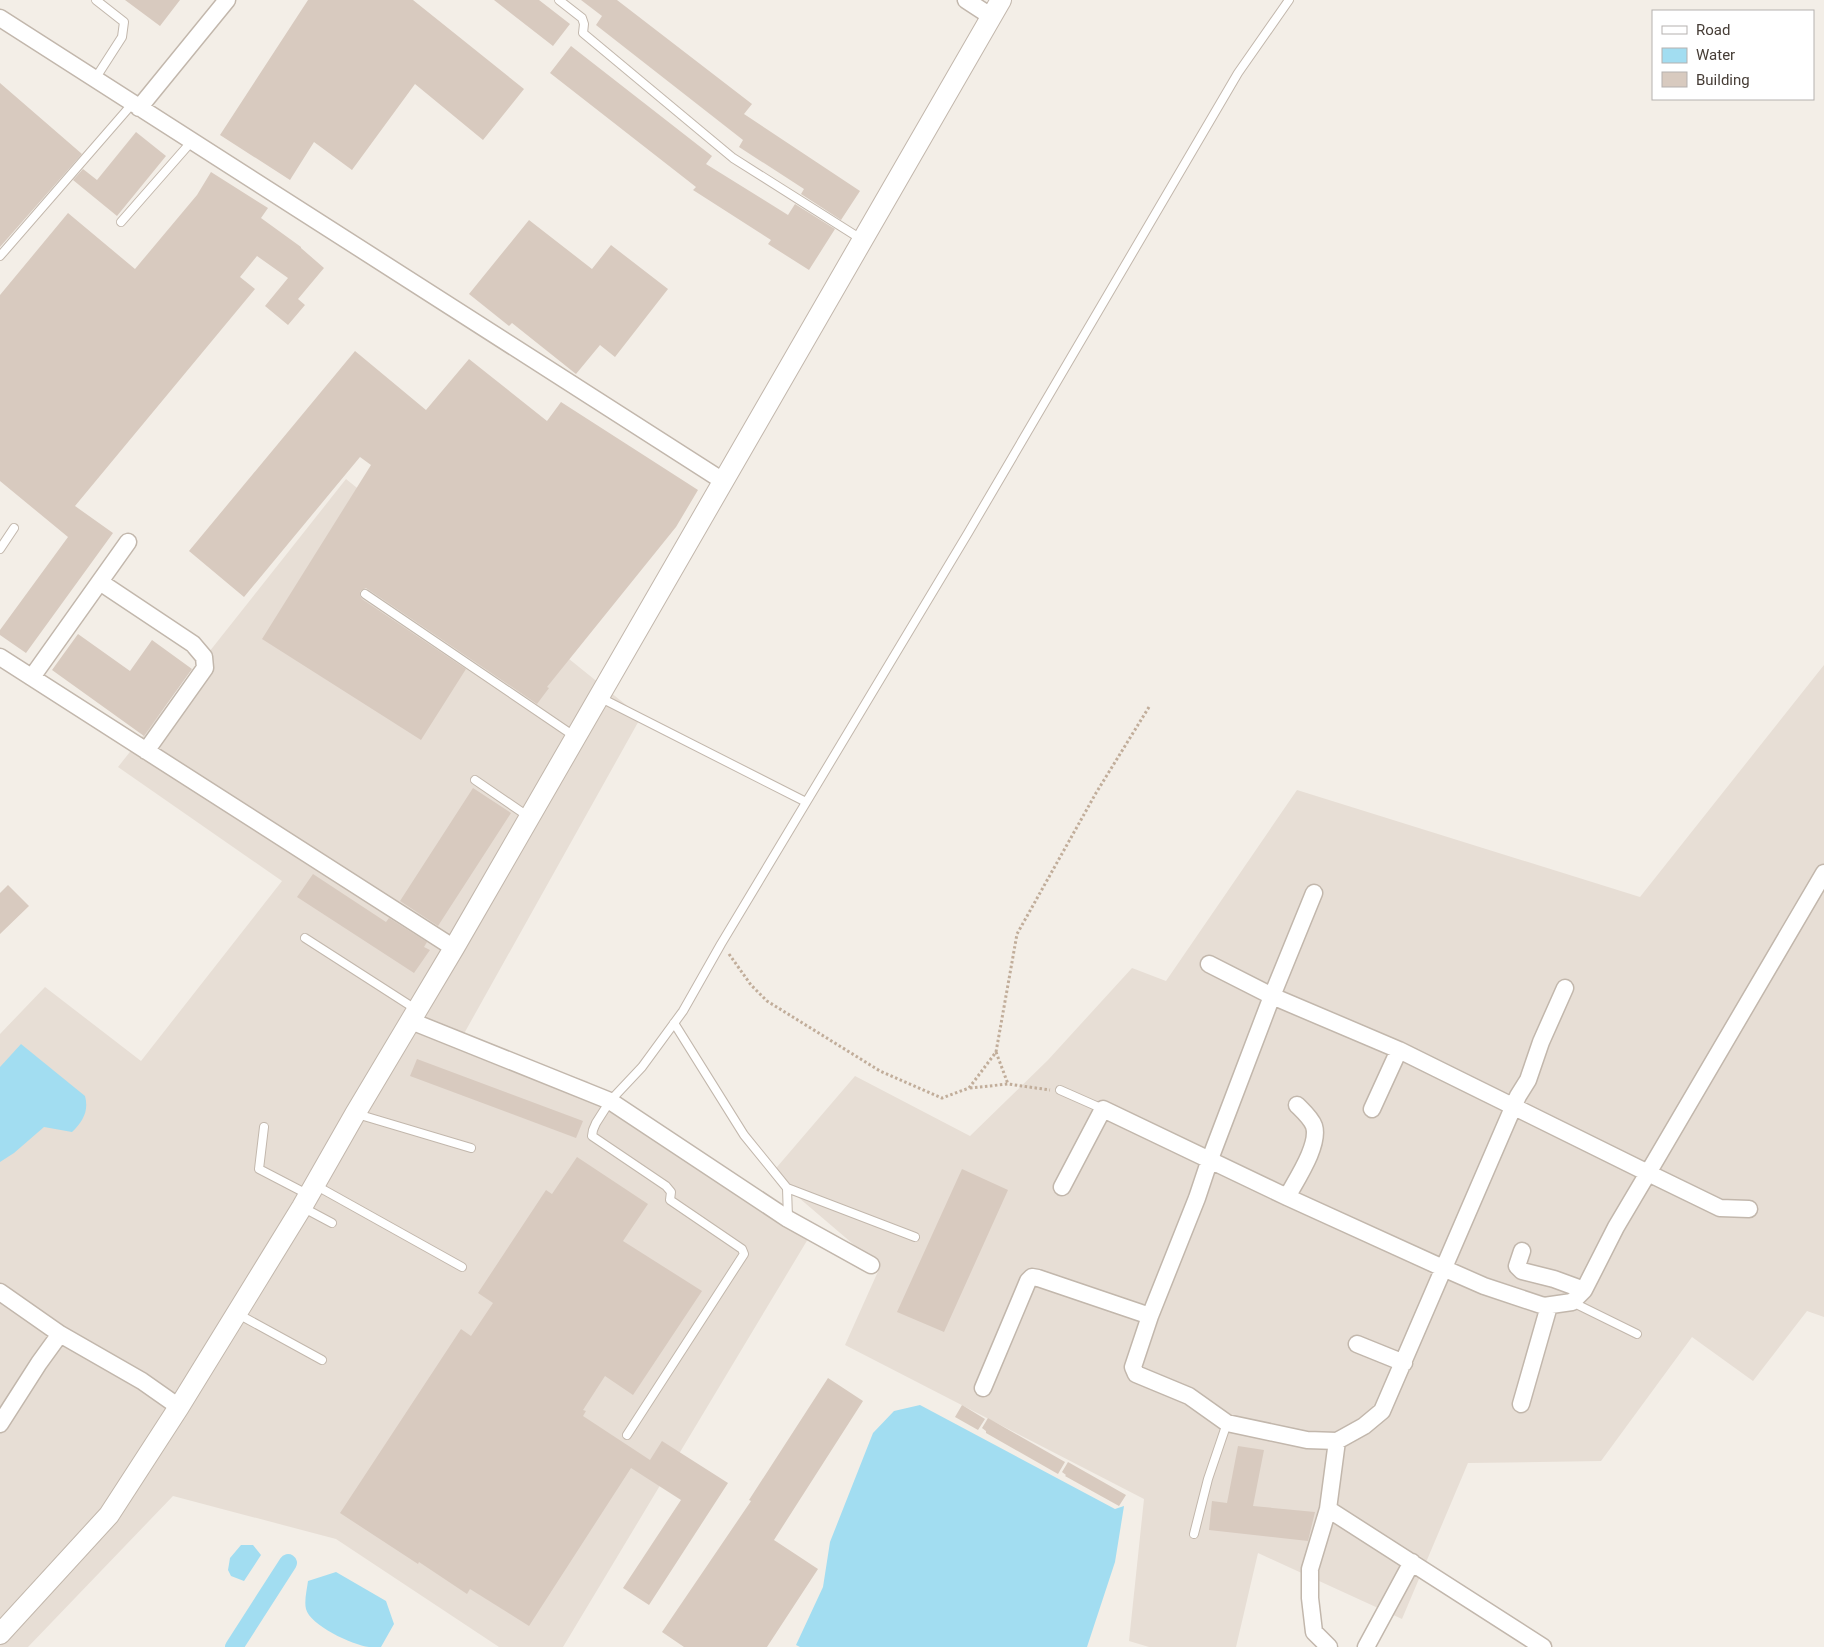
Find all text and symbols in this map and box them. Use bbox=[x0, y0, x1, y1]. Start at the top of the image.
legend bbox=[1652, 10, 1814, 100]
text: Road bbox=[1696, 21, 1730, 39]
text: Water bbox=[1696, 46, 1735, 64]
text: Building bbox=[1696, 71, 1750, 89]

